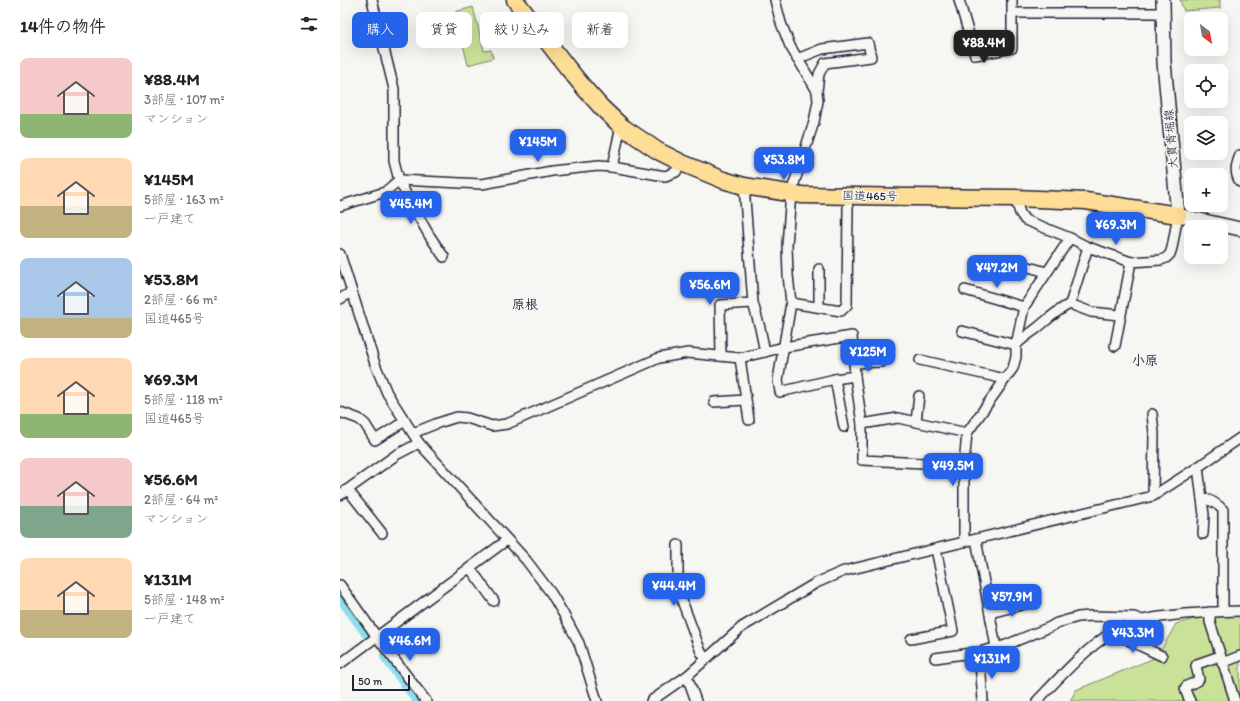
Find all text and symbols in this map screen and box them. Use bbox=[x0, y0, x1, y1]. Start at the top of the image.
chip: 購入 bbox=[352, 12, 408, 48]
chip: 賃貸 bbox=[416, 12, 472, 48]
chip: 絞り込み bbox=[480, 12, 564, 48]
chip: 新着 bbox=[572, 12, 628, 48]
north arrow bbox=[1184, 12, 1228, 56]
map controls bbox=[1184, 12, 1228, 264]
icon: filters bbox=[298, 13, 320, 35]
text: 14件の物件 bbox=[20, 16, 106, 36]
pin: ¥88.4M bbox=[951, 30, 1017, 64]
text: ¥88.4M bbox=[963, 35, 1005, 50]
button: locate bbox=[1184, 64, 1228, 108]
text: ¥88.4M bbox=[144, 69, 200, 89]
icon: home bbox=[52, 74, 100, 122]
text: 3部屋 · 107 m² bbox=[144, 92, 224, 107]
street label: 大貫青堀線 bbox=[1161, 108, 1181, 170]
text: マンション bbox=[144, 111, 208, 126]
button: layers bbox=[1184, 116, 1228, 160]
pin: ¥145M bbox=[510, 129, 566, 163]
text: ¥145M bbox=[519, 134, 557, 149]
pin: ¥53.8M bbox=[751, 147, 817, 181]
text: ¥53.8M bbox=[763, 152, 805, 167]
button: + bbox=[1184, 168, 1228, 212]
text: ¥145M bbox=[144, 169, 194, 189]
icon: home bbox=[52, 174, 100, 222]
street label: 国道465号 bbox=[842, 189, 898, 203]
pin: ¥45.4M bbox=[378, 191, 444, 225]
text: 5部屋 · 163 m² bbox=[144, 192, 224, 207]
text: ¥45.4M bbox=[389, 196, 433, 211]
text: 一戸建て bbox=[144, 211, 196, 226]
pin: ¥69.3M bbox=[1083, 212, 1149, 246]
text: ¥69.3M bbox=[1095, 217, 1137, 232]
button: − bbox=[1184, 220, 1228, 264]
pin: ¥47.2M bbox=[964, 255, 1030, 289]
text: ¥47.2M bbox=[976, 260, 1018, 275]
text: ¥53.8M bbox=[144, 269, 199, 289]
pin: ¥56.6M bbox=[677, 272, 743, 306]
icon: home bbox=[52, 274, 100, 322]
text: ¥56.6M bbox=[689, 277, 731, 292]
text: 2部屋 · 66 m² bbox=[144, 292, 217, 307]
district label: 原根 bbox=[512, 297, 538, 312]
text: 国道465号 bbox=[144, 311, 205, 326]
pin: ¥125M bbox=[840, 339, 896, 373]
text: ¥125M bbox=[849, 344, 887, 359]
district label: 小原 bbox=[1132, 353, 1158, 368]
text: ¥69.3M bbox=[144, 369, 198, 389]
icon: home bbox=[52, 374, 100, 422]
text: 5部屋 · 118 m² bbox=[144, 392, 223, 407]
text: 国道465号 bbox=[144, 411, 205, 426]
pin: ¥49.5M bbox=[920, 453, 986, 487]
text: ¥49.5M bbox=[932, 458, 974, 473]
text: ¥56.6M bbox=[144, 469, 198, 489]
icon: home bbox=[52, 474, 100, 522]
text: 2部屋 · 64 m² bbox=[144, 492, 218, 507]
text: マンション bbox=[144, 511, 208, 526]
text: ¥131M bbox=[144, 569, 192, 589]
pin: ¥44.4M bbox=[641, 573, 707, 607]
icon: home bbox=[52, 574, 100, 622]
text: ¥44.4M bbox=[652, 578, 696, 593]
pin: ¥57.9M bbox=[979, 584, 1045, 618]
text: ¥57.9M bbox=[992, 589, 1032, 604]
text: 5部屋 · 148 m² bbox=[144, 592, 225, 607]
text: 一戸建て bbox=[144, 611, 196, 626]
pin: ¥43.3M bbox=[1100, 620, 1166, 654]
text: ¥43.3M bbox=[1112, 625, 1154, 640]
pin: ¥46.6M bbox=[377, 628, 443, 662]
text: ¥46.6M bbox=[389, 633, 431, 648]
pin: ¥131M bbox=[964, 646, 1020, 680]
text: ¥131M bbox=[974, 651, 1010, 666]
scale bar bbox=[352, 673, 410, 692]
text: 50 m bbox=[358, 675, 382, 688]

